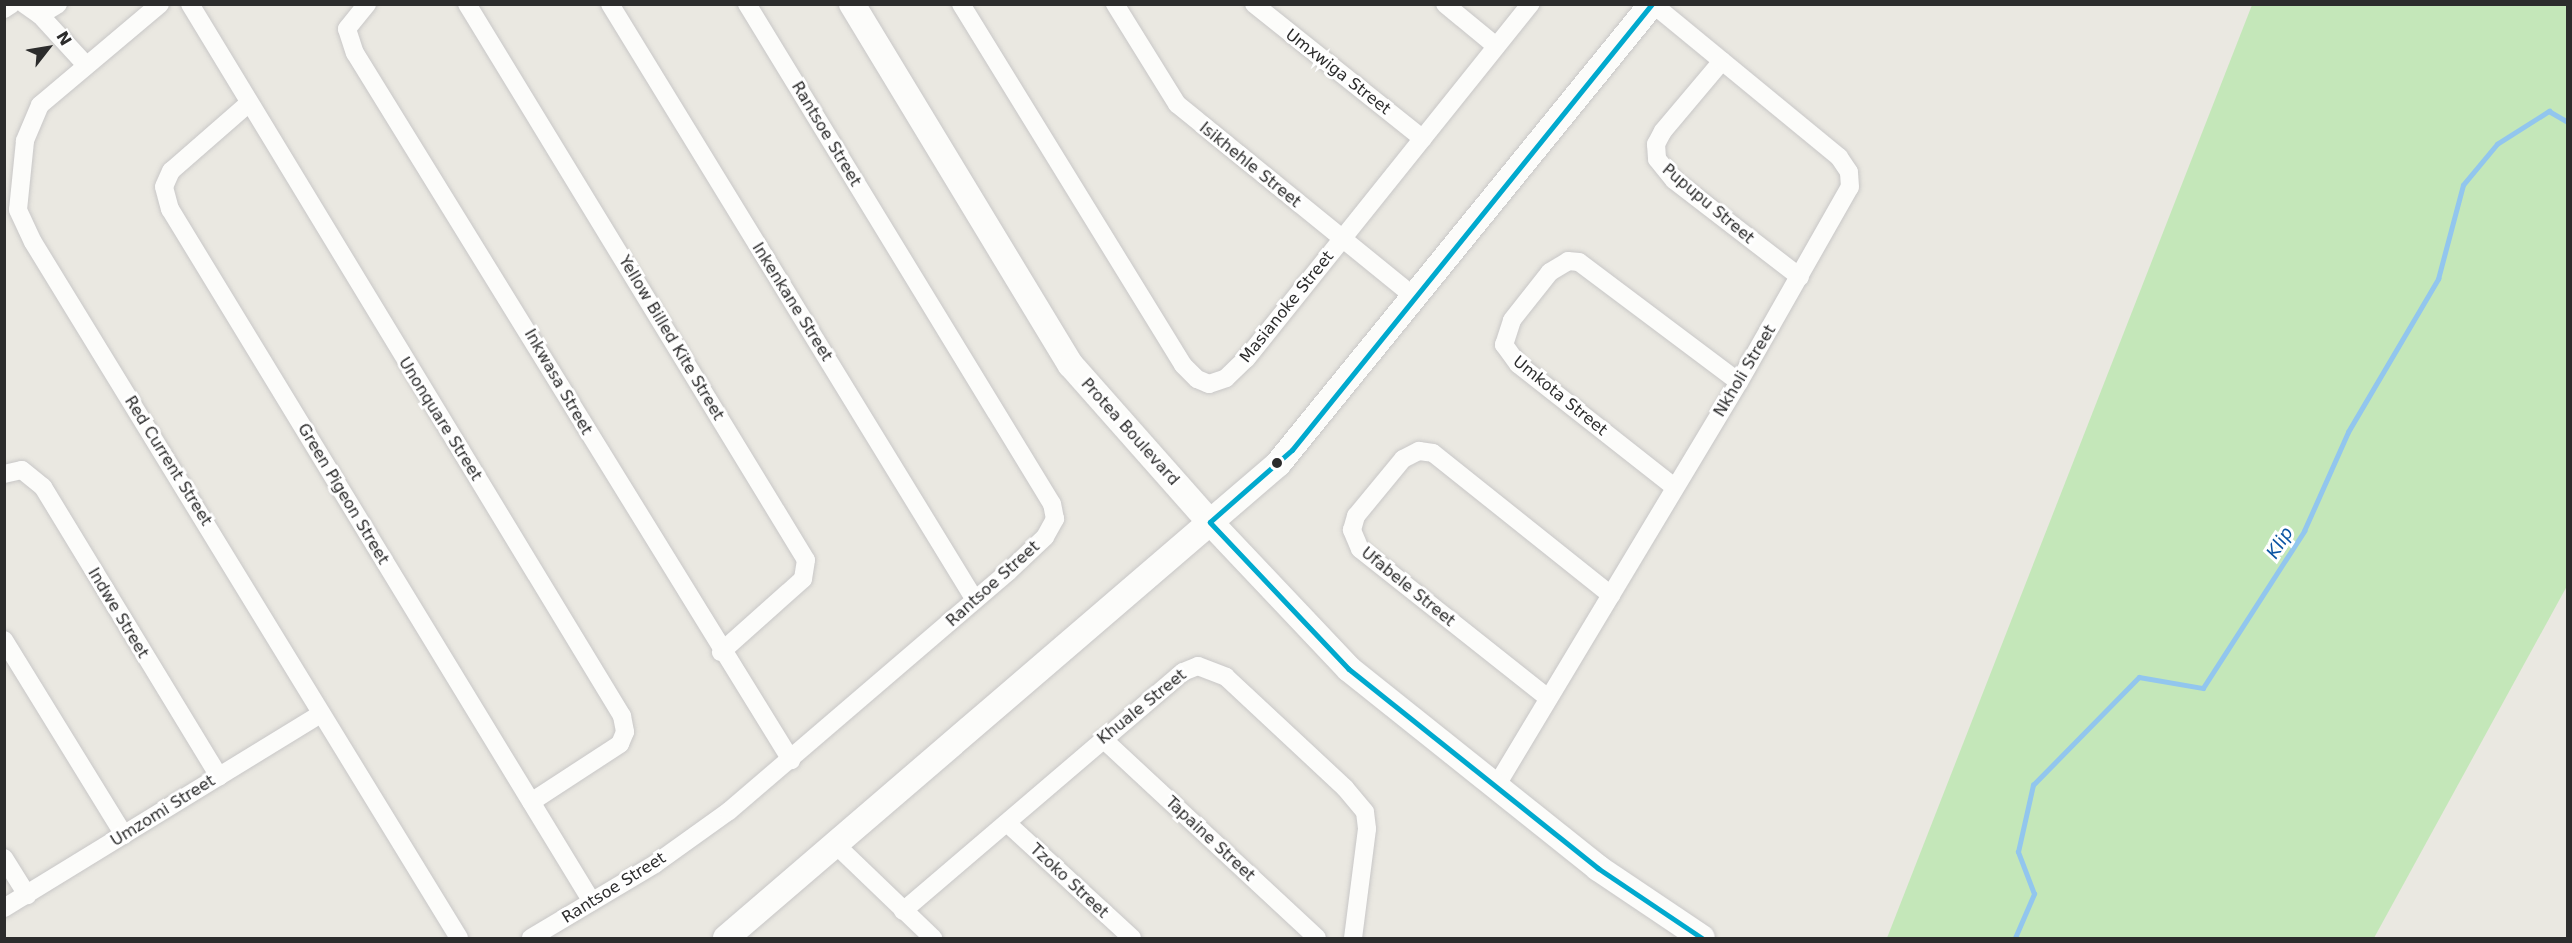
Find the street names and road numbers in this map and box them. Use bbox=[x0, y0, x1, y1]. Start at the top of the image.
street label: Umxwiga Street bbox=[1282, 25, 1394, 119]
street label: Rantsoe Street bbox=[787, 78, 865, 190]
street label: Isikhehle Street bbox=[1195, 118, 1305, 212]
street label: Pupupu Street bbox=[1658, 160, 1758, 248]
street label: Inkenkane Street bbox=[748, 239, 836, 365]
street label: Masianoke Street bbox=[1236, 247, 1338, 367]
street label: Yellow Billed Kite Street bbox=[614, 252, 728, 424]
street label: Nkholi Street bbox=[1710, 322, 1780, 420]
street label: Inkwasa Street bbox=[520, 326, 596, 438]
street label: Umkota Street bbox=[1509, 352, 1611, 440]
street label: Unonquare Street bbox=[394, 354, 486, 484]
street label: Protea Boulevard bbox=[1077, 375, 1183, 489]
street label: Red Current Street bbox=[120, 393, 216, 529]
street label: Green Pigeon Street bbox=[293, 420, 393, 568]
street label: Rantsoe Street bbox=[942, 537, 1044, 631]
street label: Ufabele Street bbox=[1357, 543, 1459, 631]
street label: Indwe Street bbox=[84, 564, 152, 662]
street label: Khuale Street bbox=[1094, 665, 1190, 749]
street label: Umzomi Street bbox=[107, 771, 219, 851]
street label: Tapaine Street bbox=[1161, 793, 1259, 885]
street label: Tzoko Street bbox=[1026, 840, 1112, 922]
street label: Rantsoe Street bbox=[559, 848, 669, 928]

